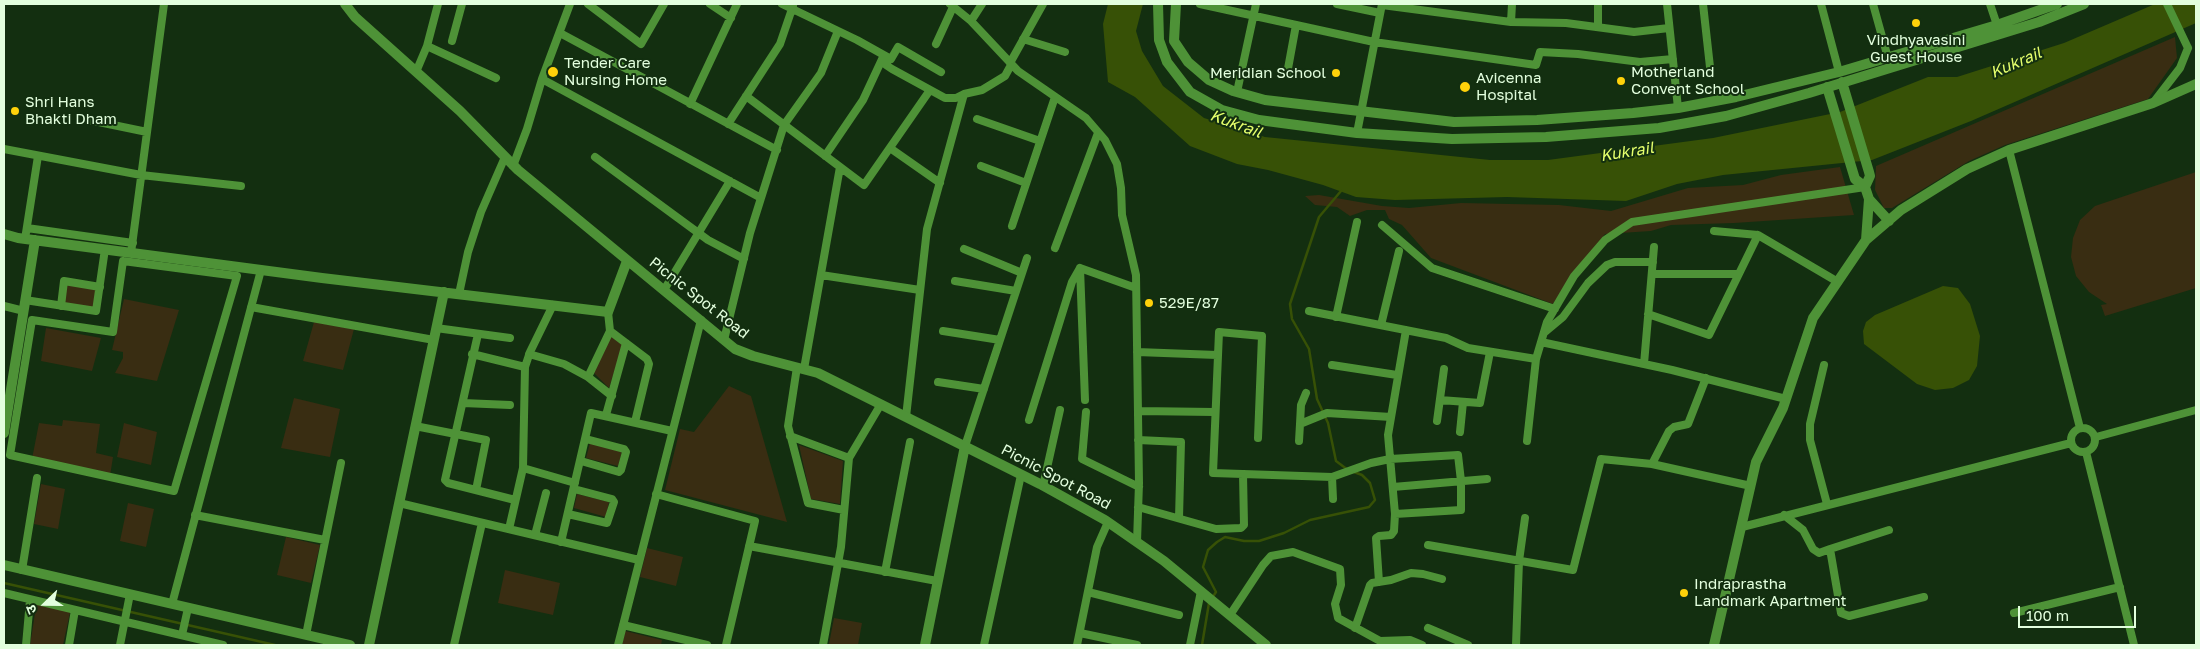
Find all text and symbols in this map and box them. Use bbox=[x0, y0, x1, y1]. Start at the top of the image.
marker: Vindhyavasini Guest House bbox=[1910, 17, 1922, 29]
place label: Vindhyavasini Guest House bbox=[1866, 31, 1966, 66]
water label: Kukrail bbox=[1987, 44, 2045, 82]
place label: Tender Care Nursing Home bbox=[564, 54, 667, 89]
place label: Motherland Convent School bbox=[1631, 63, 1745, 98]
place label: Meridian School bbox=[1210, 64, 1326, 82]
marker: Tender Care Nursing Home bbox=[546, 65, 560, 79]
marker: Meridian School bbox=[1330, 67, 1342, 79]
place label: Avicenna Hospital bbox=[1476, 69, 1541, 104]
marker: Motherland Convent School bbox=[1615, 75, 1627, 87]
marker: Avicenna Hospital bbox=[1458, 80, 1472, 94]
place label: Shri Hans Bhakti Dham bbox=[25, 93, 117, 128]
marker: Shri Hans Bhakti Dham bbox=[9, 105, 21, 117]
water label: Kukrail bbox=[1207, 106, 1265, 142]
water label: Kukrail bbox=[1599, 138, 1655, 166]
street label: Picnic Spot Road bbox=[646, 254, 752, 342]
place label: 529E/87 bbox=[1159, 294, 1219, 312]
marker: 529E/87 bbox=[1143, 297, 1155, 309]
street label: Picnic Spot Road bbox=[998, 441, 1114, 513]
place label: Indraprastha Landmark Apartment bbox=[1694, 575, 1846, 610]
north arrow bbox=[20, 579, 70, 629]
marker: Indraprastha Landmark Apartment bbox=[1678, 587, 1690, 599]
scale bar bbox=[2020, 596, 2138, 628]
text: उ bbox=[21, 603, 40, 617]
text: 100 m bbox=[2026, 606, 2069, 624]

